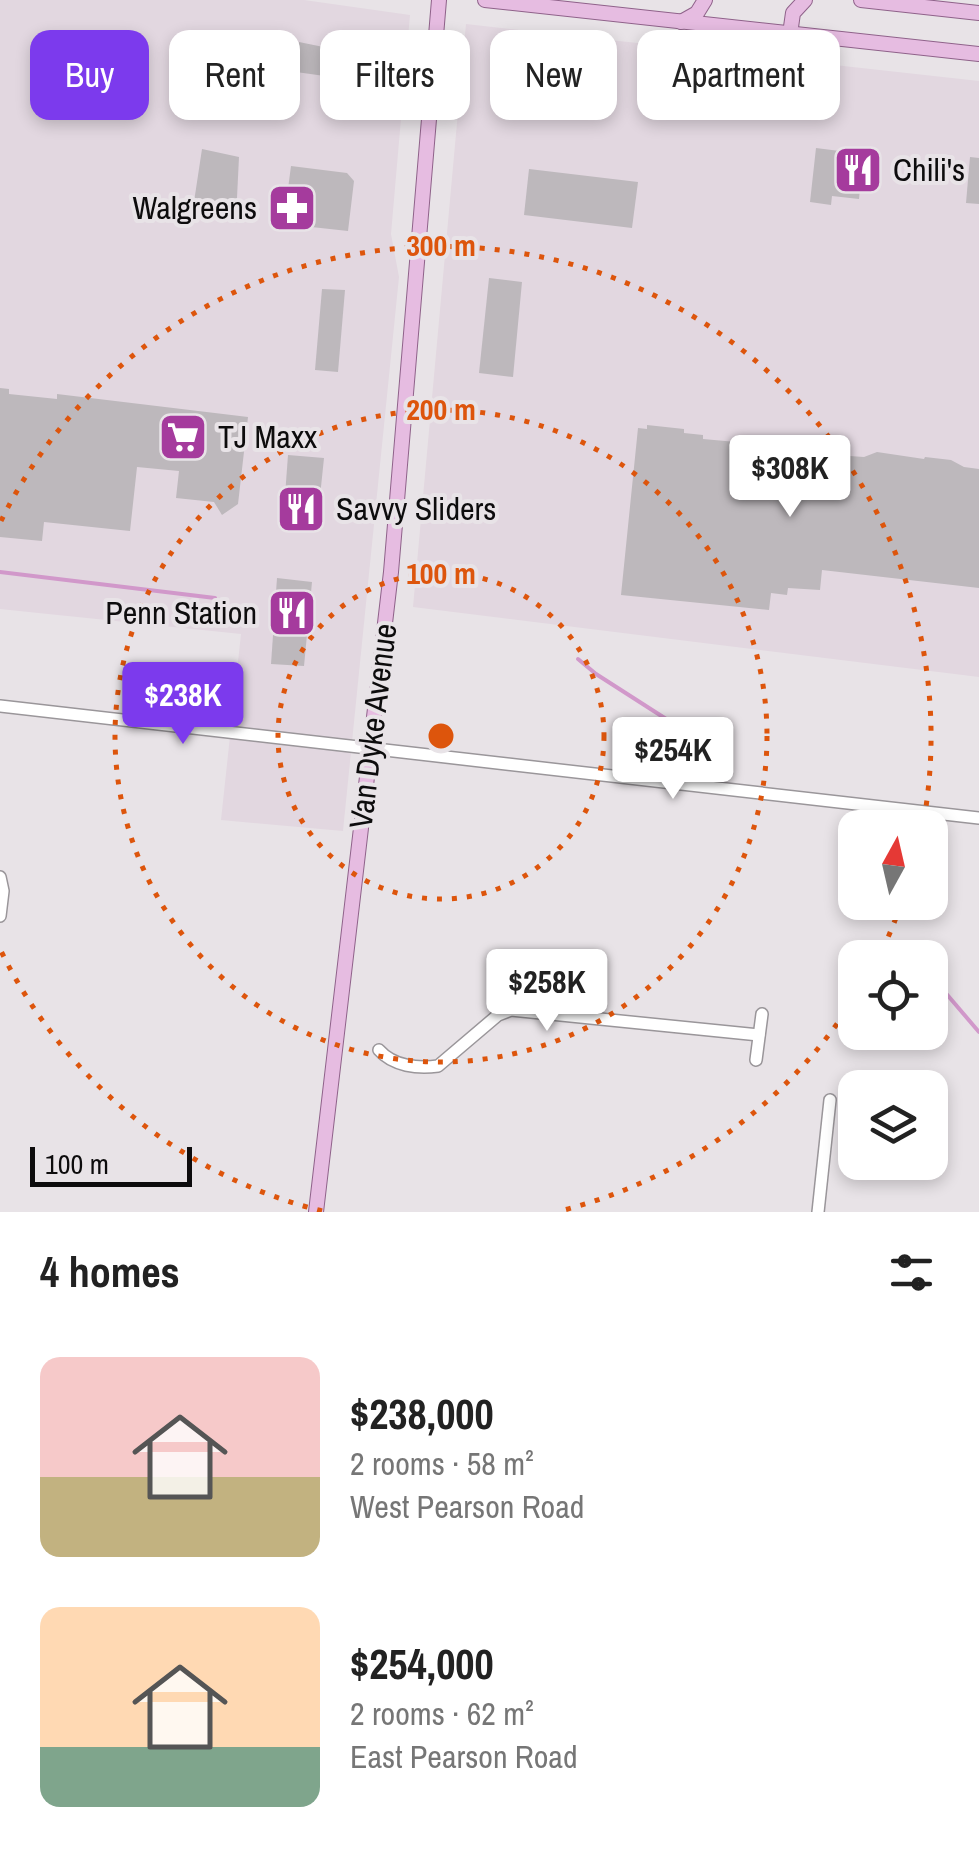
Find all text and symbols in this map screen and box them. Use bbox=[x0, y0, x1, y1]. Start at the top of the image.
chip: Buy bbox=[30, 30, 149, 120]
chip: Rent bbox=[169, 30, 300, 120]
chip: Filters bbox=[320, 30, 470, 120]
chip: New bbox=[490, 30, 617, 120]
chip: Apartment bbox=[637, 30, 840, 120]
restaurant icon: Chili's bbox=[832, 144, 884, 196]
place label: Chili's bbox=[893, 148, 965, 191]
pharmacy icon: Walgreens bbox=[266, 182, 318, 234]
place label: Walgreens bbox=[133, 186, 257, 229]
text: 300 m bbox=[406, 225, 476, 265]
text: 200 m bbox=[406, 389, 476, 429]
supermarket icon: TJ Maxx bbox=[157, 411, 209, 463]
place label: TJ Maxx bbox=[218, 415, 317, 458]
pin: $308K bbox=[720, 435, 860, 520]
text: $308K bbox=[751, 446, 829, 489]
restaurant icon: Savvy Sliders bbox=[275, 483, 327, 535]
place label: Savvy Sliders bbox=[336, 487, 496, 530]
text: 100 m bbox=[406, 553, 476, 593]
restaurant icon: Penn Station bbox=[266, 587, 318, 639]
place label: Penn Station bbox=[105, 591, 257, 634]
street label: Van Dyke Avenue bbox=[339, 621, 406, 831]
pin: $238K bbox=[113, 662, 253, 747]
text: $238K bbox=[144, 673, 222, 716]
pin: $254K bbox=[603, 717, 743, 802]
centre of rings bbox=[423, 718, 459, 754]
text: $254K bbox=[634, 728, 712, 771]
north arrow bbox=[838, 810, 948, 920]
map controls bbox=[838, 810, 948, 1180]
button: locate bbox=[838, 940, 948, 1050]
pin: $258K bbox=[477, 949, 617, 1034]
text: $258K bbox=[508, 960, 586, 1003]
button: layers bbox=[838, 1070, 948, 1180]
scale bar bbox=[30, 1142, 192, 1186]
text: 100 m bbox=[45, 1145, 109, 1183]
text: 4 homes bbox=[40, 1244, 180, 1300]
icon: filters bbox=[884, 1245, 939, 1300]
text: $238,000 bbox=[350, 1386, 494, 1442]
icon: home bbox=[120, 1397, 240, 1517]
text: 2 rooms · 58 m² bbox=[350, 1442, 534, 1485]
text: West Pearson Road bbox=[350, 1485, 584, 1528]
text: $254,000 bbox=[350, 1636, 494, 1692]
icon: home bbox=[120, 1647, 240, 1767]
text: 2 rooms · 62 m² bbox=[350, 1692, 534, 1735]
text: East Pearson Road bbox=[350, 1735, 578, 1778]

